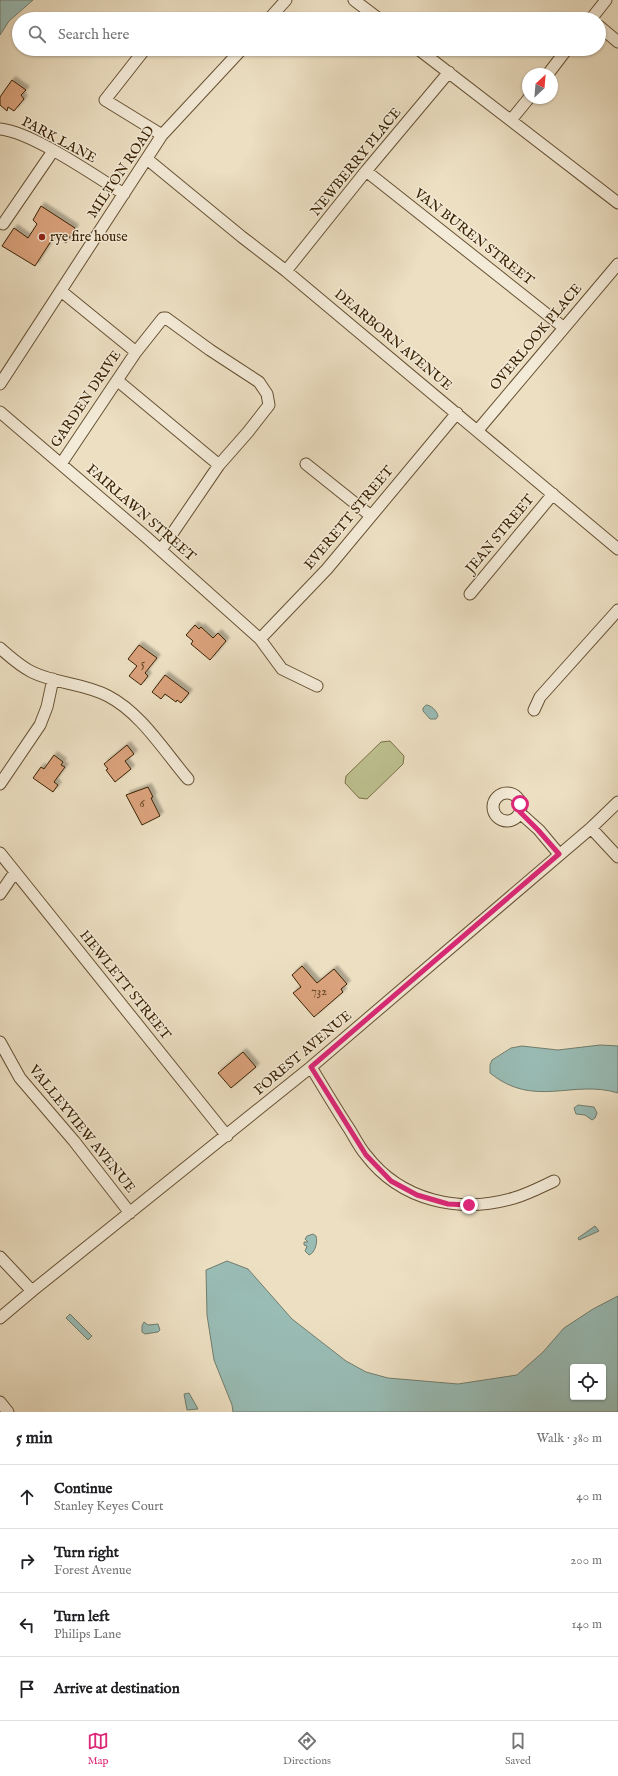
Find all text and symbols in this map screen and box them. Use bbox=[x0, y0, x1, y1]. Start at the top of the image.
search box bbox=[12, 12, 606, 56]
icon: search bbox=[26, 23, 48, 45]
text: Search here bbox=[58, 25, 129, 44]
north arrow bbox=[522, 68, 558, 104]
street label: NEWBERRY PLACE bbox=[307, 104, 406, 220]
street label: PARK LANE bbox=[18, 113, 100, 167]
street label: MILTON ROAD bbox=[83, 122, 159, 222]
street label: VAN BUREN STREET bbox=[410, 184, 538, 290]
place label: rye fire house bbox=[50, 228, 128, 246]
marker: rye fire house bbox=[37, 232, 47, 242]
street label: OVERLOOK PLACE bbox=[486, 280, 586, 394]
street label: DEARBORN AVENUE bbox=[330, 285, 456, 395]
street label: GARDEN DRIVE bbox=[47, 347, 125, 451]
street label: FAIRLAWN STREET bbox=[82, 460, 200, 566]
street label: EVERETT STREET bbox=[300, 462, 398, 574]
street label: JEAN STREET bbox=[460, 490, 539, 579]
house number: 5 bbox=[141, 656, 146, 671]
route start bbox=[511, 795, 529, 813]
house number: 6 bbox=[139, 796, 145, 811]
street label: HEWLETT STREET bbox=[75, 927, 175, 1044]
house number: 732 bbox=[311, 984, 327, 999]
street label: FOREST AVENUE bbox=[250, 1007, 356, 1099]
street label: VALLEYVIEW AVENUE bbox=[24, 1061, 139, 1197]
route end bbox=[460, 1196, 478, 1214]
map controls bbox=[570, 1364, 606, 1400]
button: locate bbox=[570, 1364, 606, 1400]
text: 5 min bbox=[16, 1428, 53, 1449]
text: Walk · 380 m bbox=[537, 1430, 602, 1447]
text: Continue bbox=[54, 1479, 112, 1498]
icon: ahead bbox=[16, 1486, 38, 1508]
text: 40 m bbox=[576, 1488, 602, 1505]
text: Stanley Keyes Court bbox=[54, 1498, 164, 1515]
text: Turn right bbox=[54, 1543, 119, 1562]
icon: right bbox=[16, 1550, 38, 1572]
text: 200 m bbox=[570, 1552, 602, 1569]
text: Forest Avenue bbox=[54, 1562, 131, 1579]
text: Turn left bbox=[54, 1607, 110, 1626]
icon: left bbox=[16, 1614, 38, 1636]
text: 140 m bbox=[572, 1616, 602, 1633]
text: Philips Lane bbox=[54, 1626, 121, 1643]
icon: arrive bbox=[16, 1678, 38, 1700]
text: Arrive at destination bbox=[54, 1679, 180, 1698]
tab: Map bbox=[87, 1730, 109, 1768]
tab: Directions bbox=[283, 1730, 331, 1768]
tab: Saved bbox=[505, 1730, 531, 1768]

